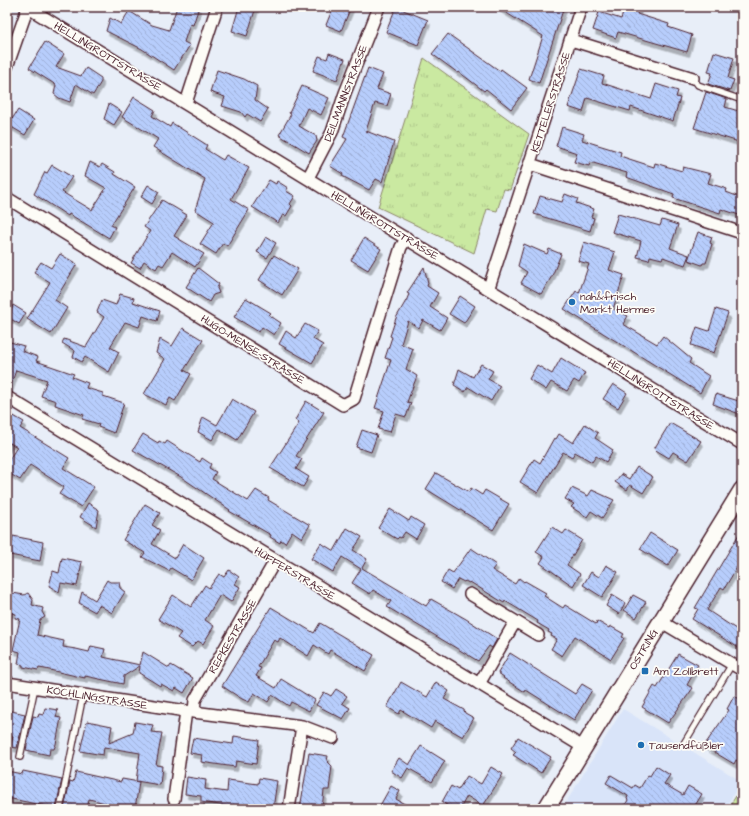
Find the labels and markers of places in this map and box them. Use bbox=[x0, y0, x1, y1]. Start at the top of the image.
place label: nah&frisch Markt Hermes bbox=[580, 289, 656, 317]
marker: nah&frisch Markt Hermes bbox=[567, 297, 577, 307]
place label: Am Zollbrett bbox=[653, 664, 719, 679]
marker: Am Zollbrett bbox=[640, 666, 650, 676]
place label: Tausendfüßler bbox=[649, 738, 723, 753]
marker: Tausendfüßler bbox=[636, 740, 646, 750]

